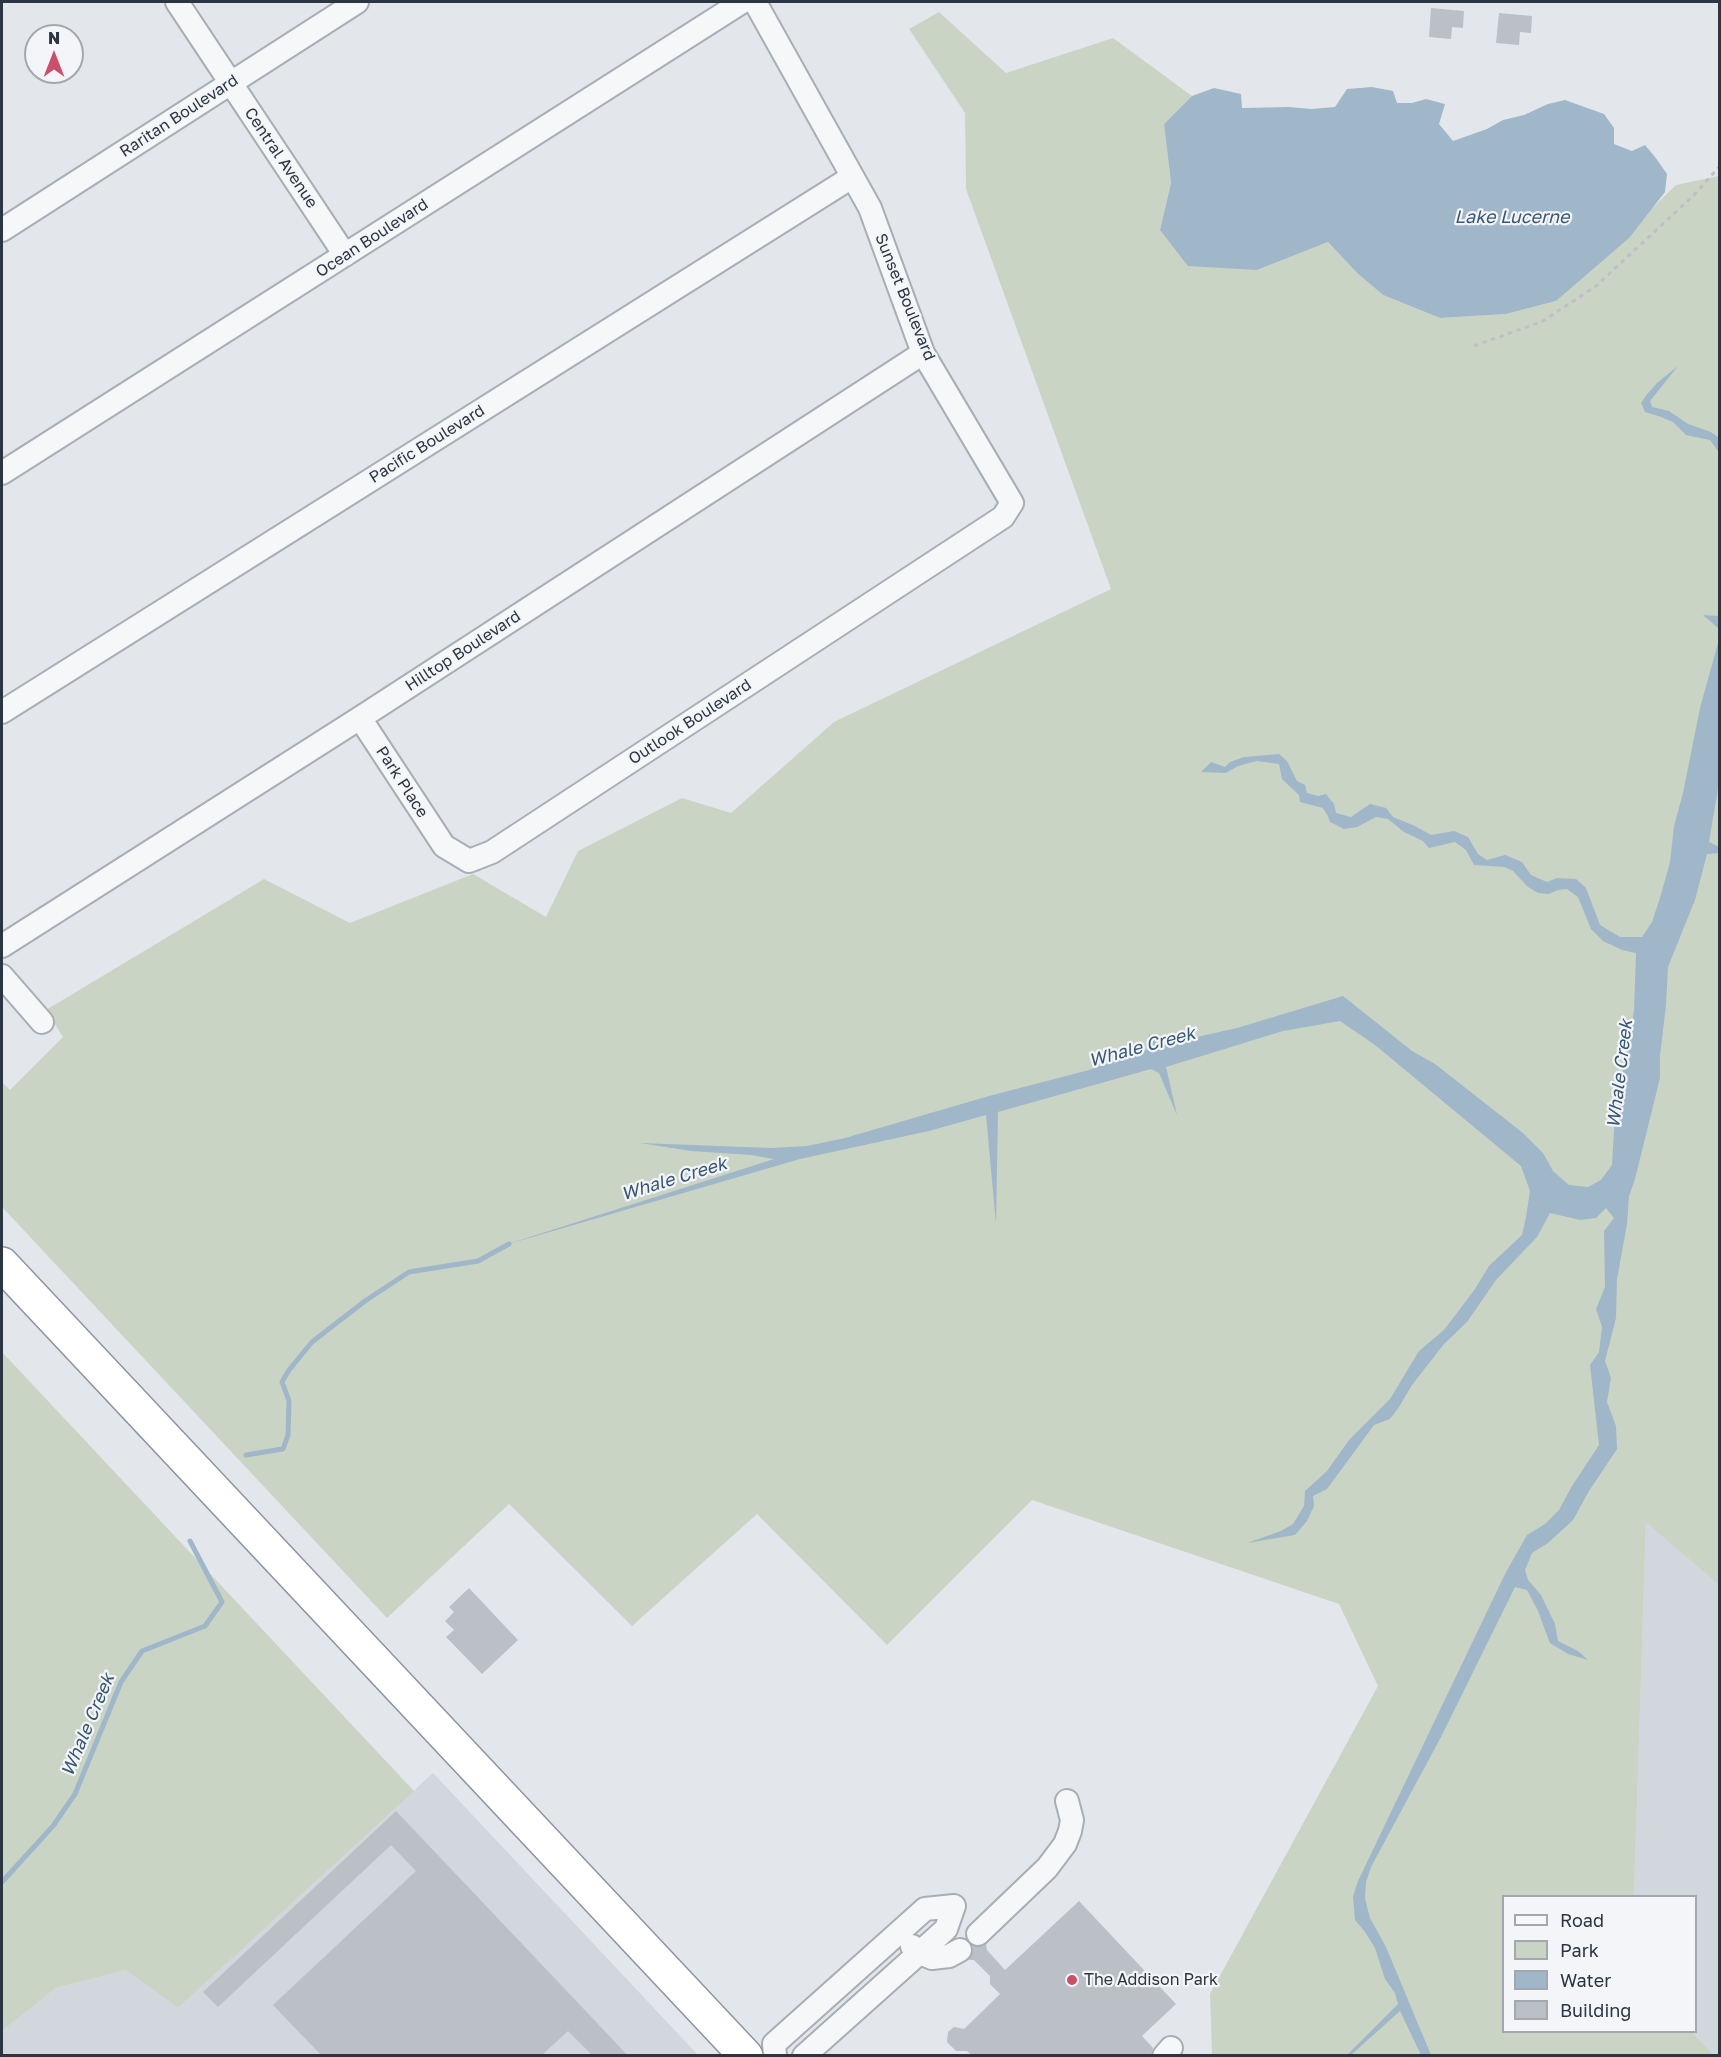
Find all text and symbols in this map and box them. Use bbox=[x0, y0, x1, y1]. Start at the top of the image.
north arrow bbox=[24, 24, 84, 84]
text: N bbox=[48, 28, 60, 48]
street label: Raritan Boulevard bbox=[116, 71, 242, 161]
street label: Central Avenue bbox=[240, 104, 322, 212]
street label: Ocean Boulevard bbox=[312, 195, 432, 281]
water label: Lake Lucerne bbox=[1455, 206, 1569, 228]
street label: Sunset Boulevard bbox=[871, 231, 939, 363]
street label: Pacific Boulevard bbox=[366, 401, 488, 487]
street label: Hilltop Boulevard bbox=[402, 607, 524, 695]
street label: Outlook Boulevard bbox=[625, 675, 755, 769]
street label: Park Place bbox=[372, 743, 432, 821]
water label: Whale Creek bbox=[1603, 1019, 1637, 1129]
water label: Whale Creek bbox=[1086, 1022, 1198, 1072]
water label: Whale Creek bbox=[619, 1153, 729, 1205]
water label: Whale Creek bbox=[57, 1671, 119, 1779]
legend bbox=[1502, 1895, 1697, 2033]
text: Road bbox=[1560, 1909, 1604, 1931]
text: Park bbox=[1560, 1939, 1599, 1961]
text: Water bbox=[1560, 1969, 1611, 1991]
place label: The Addison Park bbox=[1084, 1970, 1218, 1990]
marker: The Addison Park bbox=[1065, 1973, 1079, 1987]
text: Building bbox=[1560, 1999, 1631, 2021]

